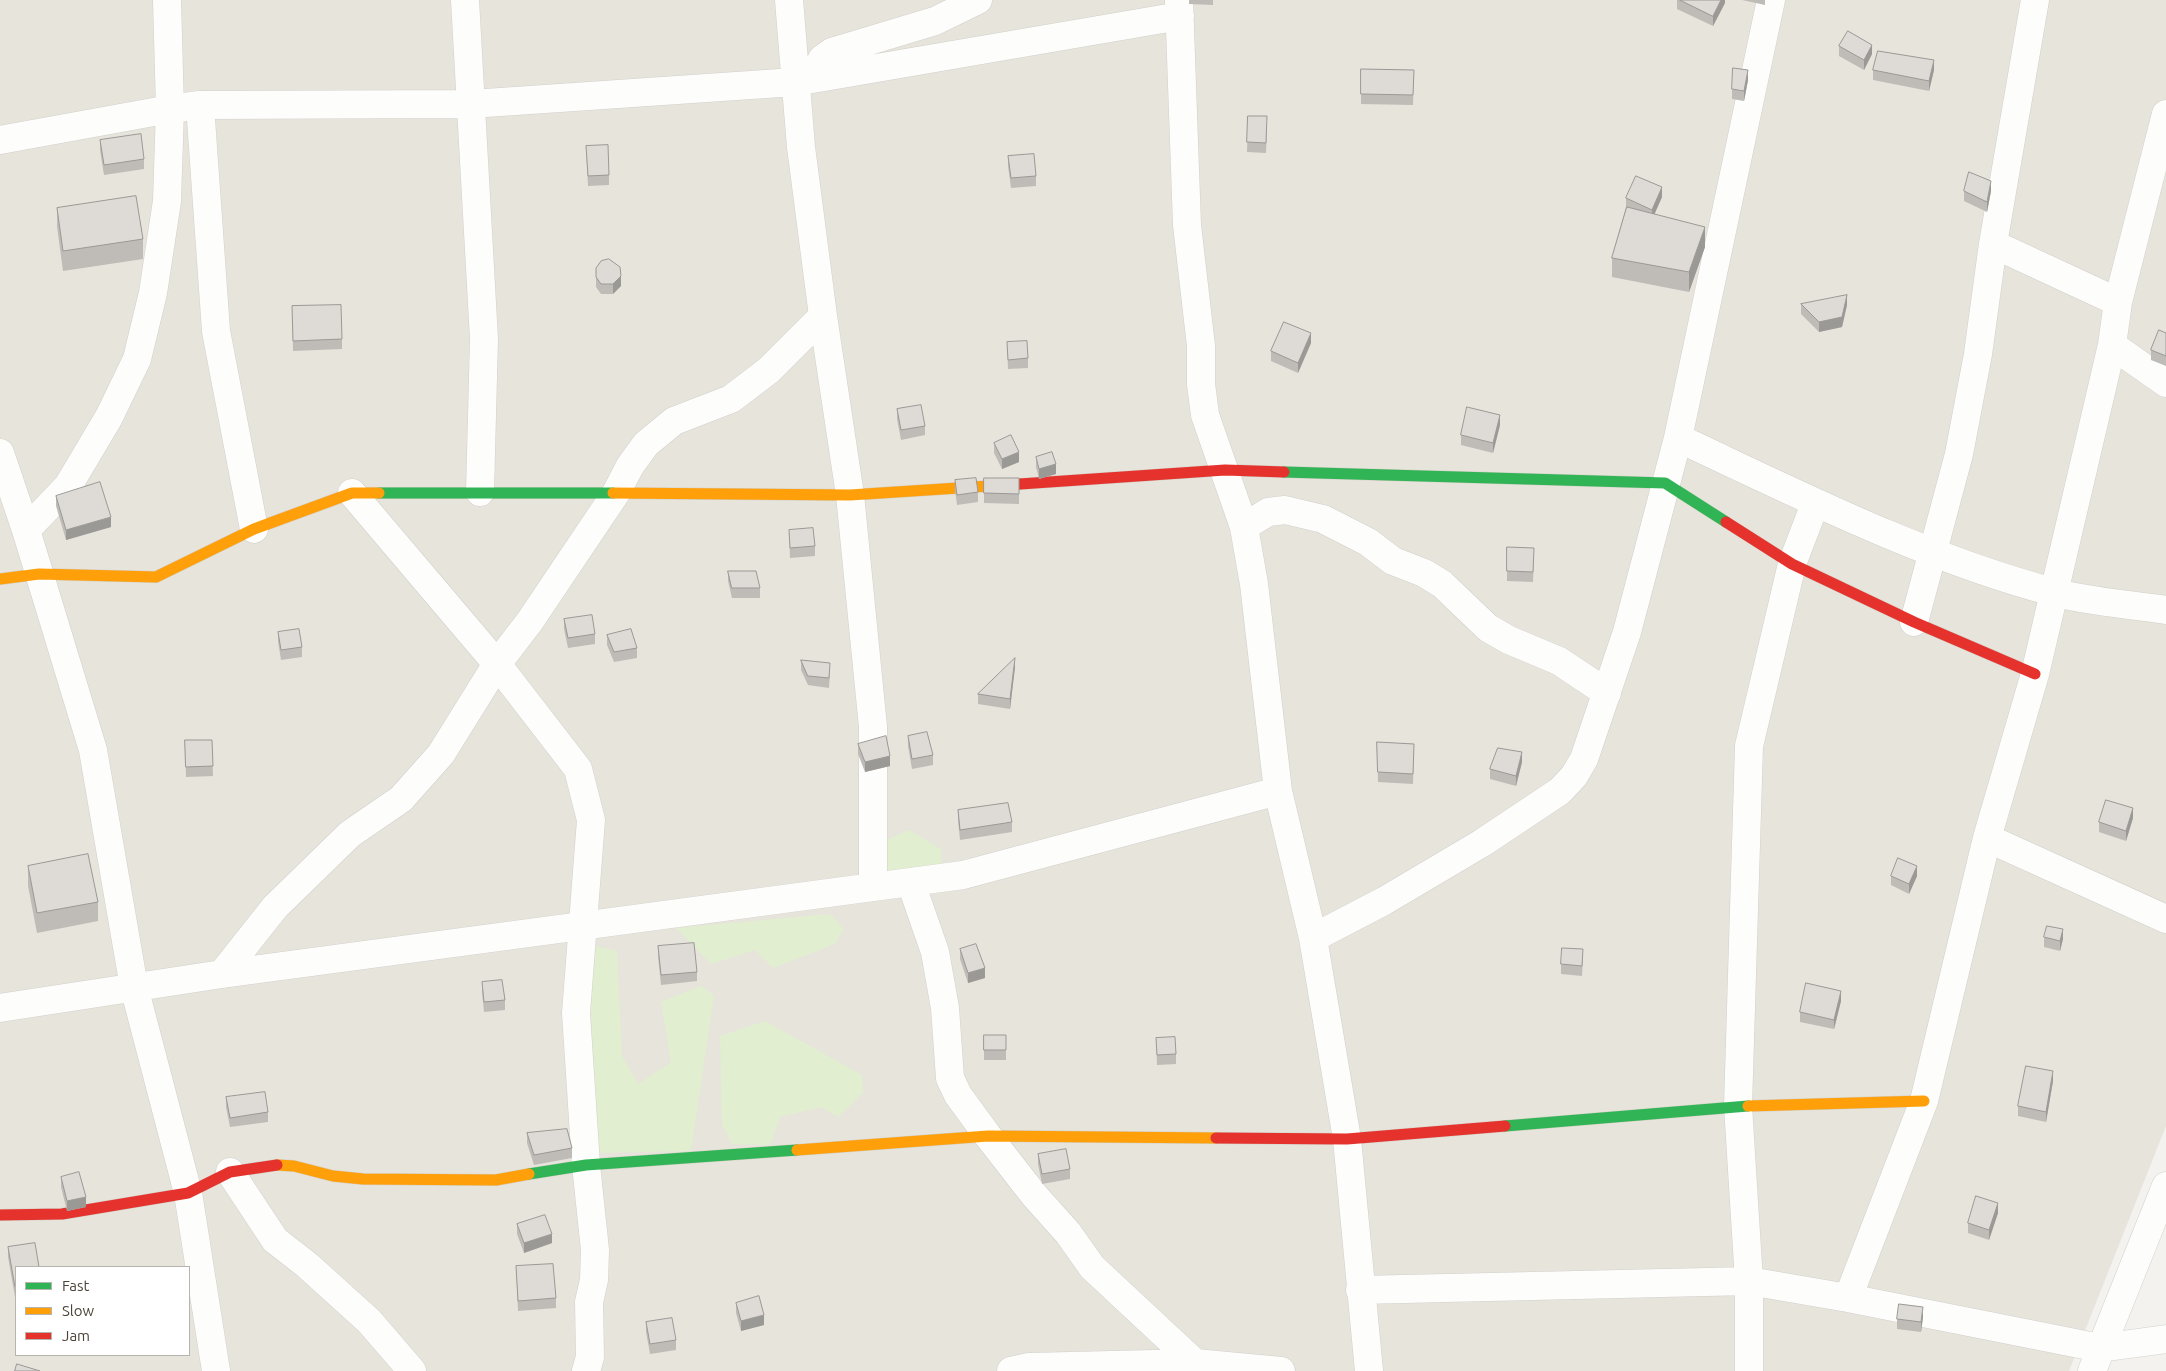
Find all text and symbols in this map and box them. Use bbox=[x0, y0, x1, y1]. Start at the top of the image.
legend bbox=[15, 1266, 190, 1356]
text: Fast bbox=[62, 1277, 89, 1294]
text: Slow bbox=[62, 1302, 94, 1319]
text: Jam bbox=[62, 1327, 90, 1344]

